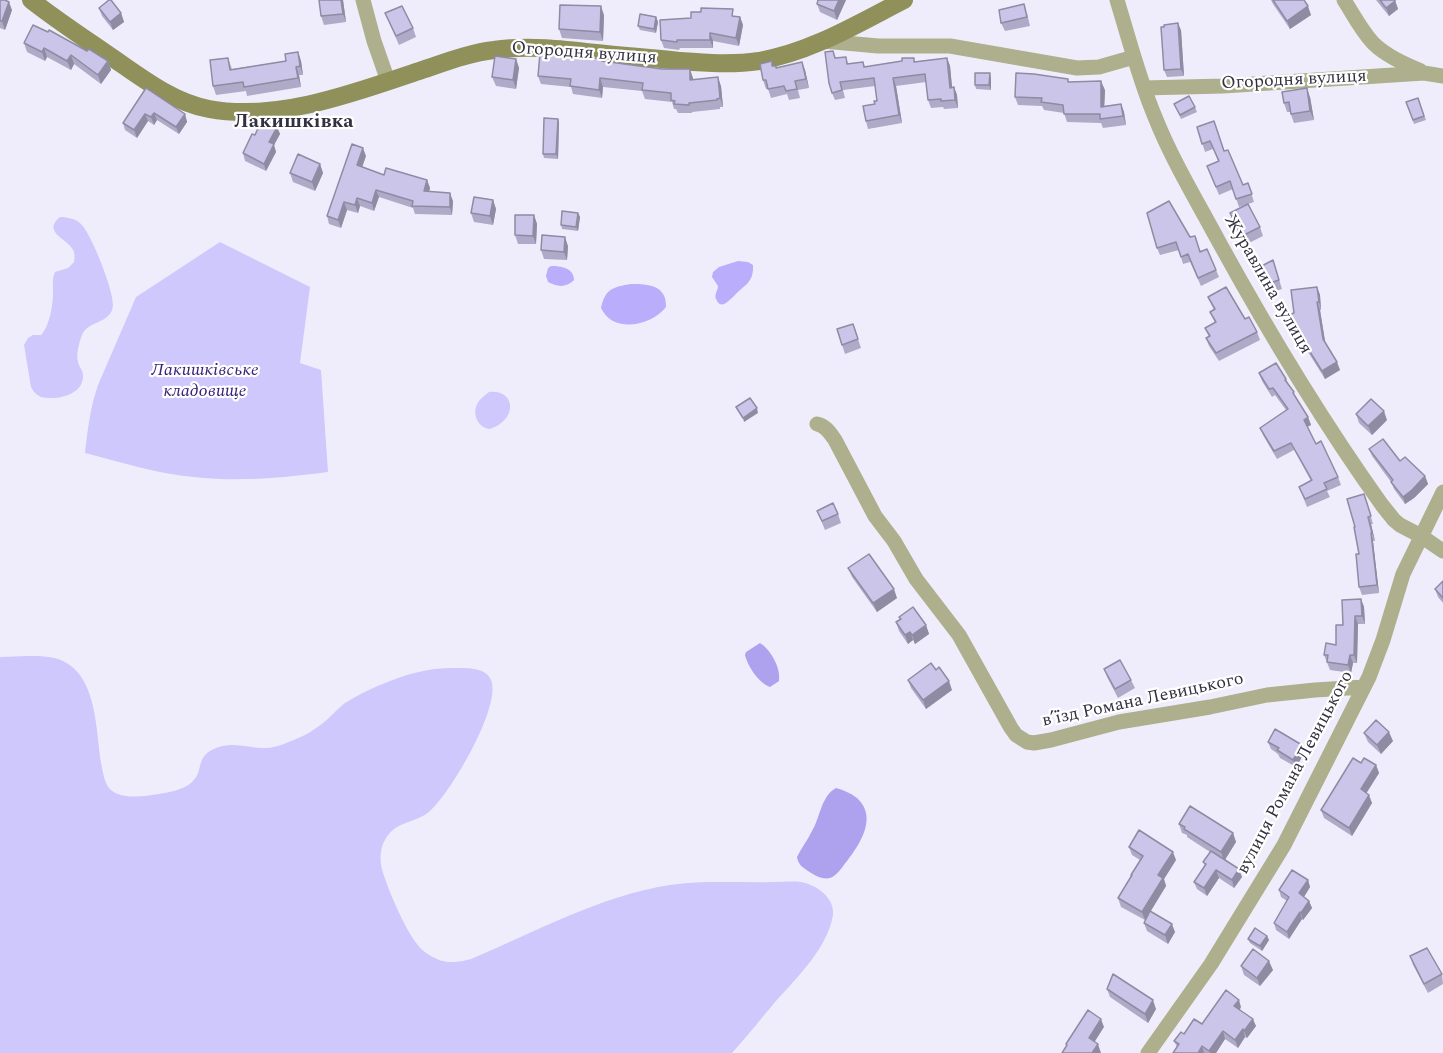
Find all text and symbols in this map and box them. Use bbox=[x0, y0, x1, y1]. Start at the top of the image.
street label: Огородня вулиця bbox=[511, 38, 657, 70]
street label: Огородня вулиця bbox=[1221, 66, 1367, 96]
district label: Лакишківка bbox=[234, 111, 354, 135]
street label: Журавлина вулиця bbox=[1218, 211, 1316, 359]
park label: Лакишківське кладовище bbox=[151, 360, 259, 403]
street label: вулиця Романа Левицького bbox=[1233, 668, 1359, 878]
street label: в’їзд Романа Левицького bbox=[1040, 669, 1246, 733]

